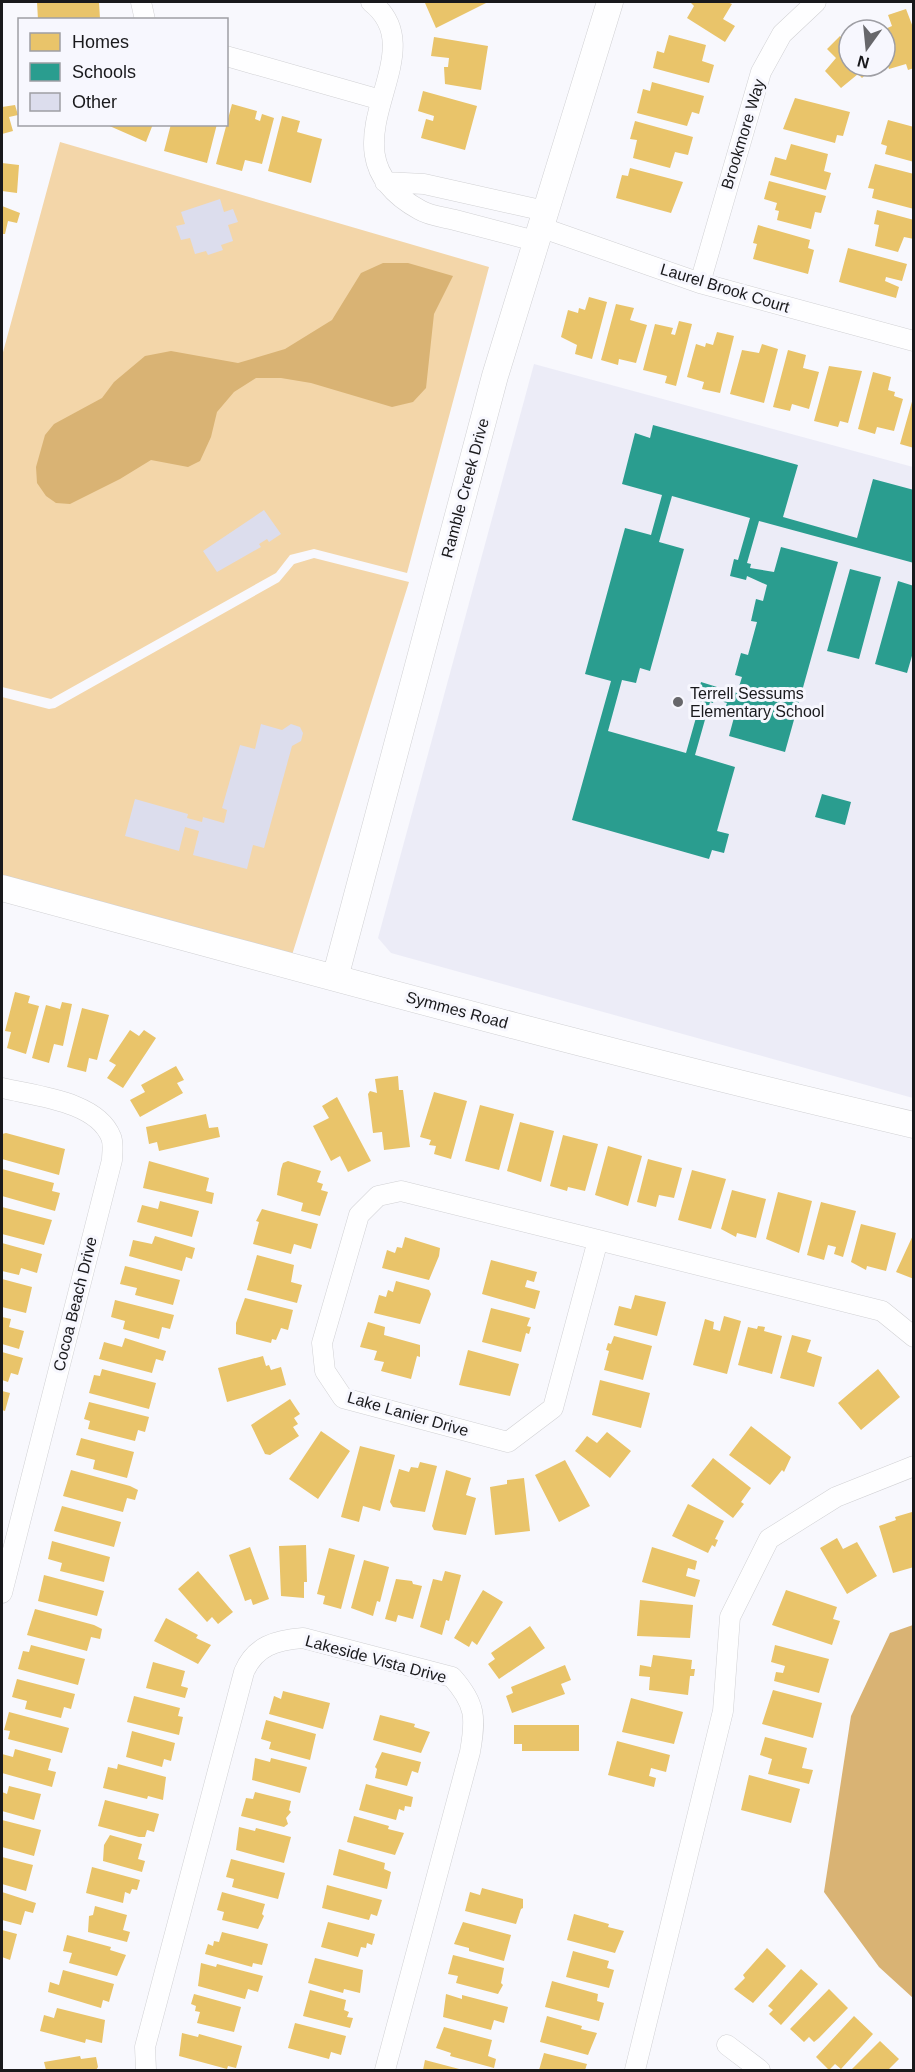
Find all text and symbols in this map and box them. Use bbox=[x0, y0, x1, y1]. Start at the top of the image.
legend bbox=[18, 18, 228, 126]
north arrow bbox=[837, 18, 897, 78]
text: Homes bbox=[72, 32, 129, 52]
text: N bbox=[855, 52, 871, 72]
text: Schools bbox=[72, 62, 136, 82]
street label: Brookmore Way bbox=[718, 77, 768, 191]
text: Other bbox=[72, 92, 117, 112]
street label: Laurel Brook Court bbox=[658, 260, 792, 316]
street label: Ramble Creek Drive bbox=[438, 416, 492, 560]
place label: Terrell Sessums Elementary School bbox=[690, 685, 824, 720]
marker: Terrell Sessums Elementary School bbox=[671, 695, 685, 709]
street label: Symmes Road bbox=[404, 988, 510, 1032]
street label: Cocoa Beach Drive bbox=[50, 1235, 100, 1373]
street label: Lake Lanier Drive bbox=[345, 1389, 471, 1439]
street label: Lakeside Vista Drive bbox=[303, 1632, 449, 1686]

